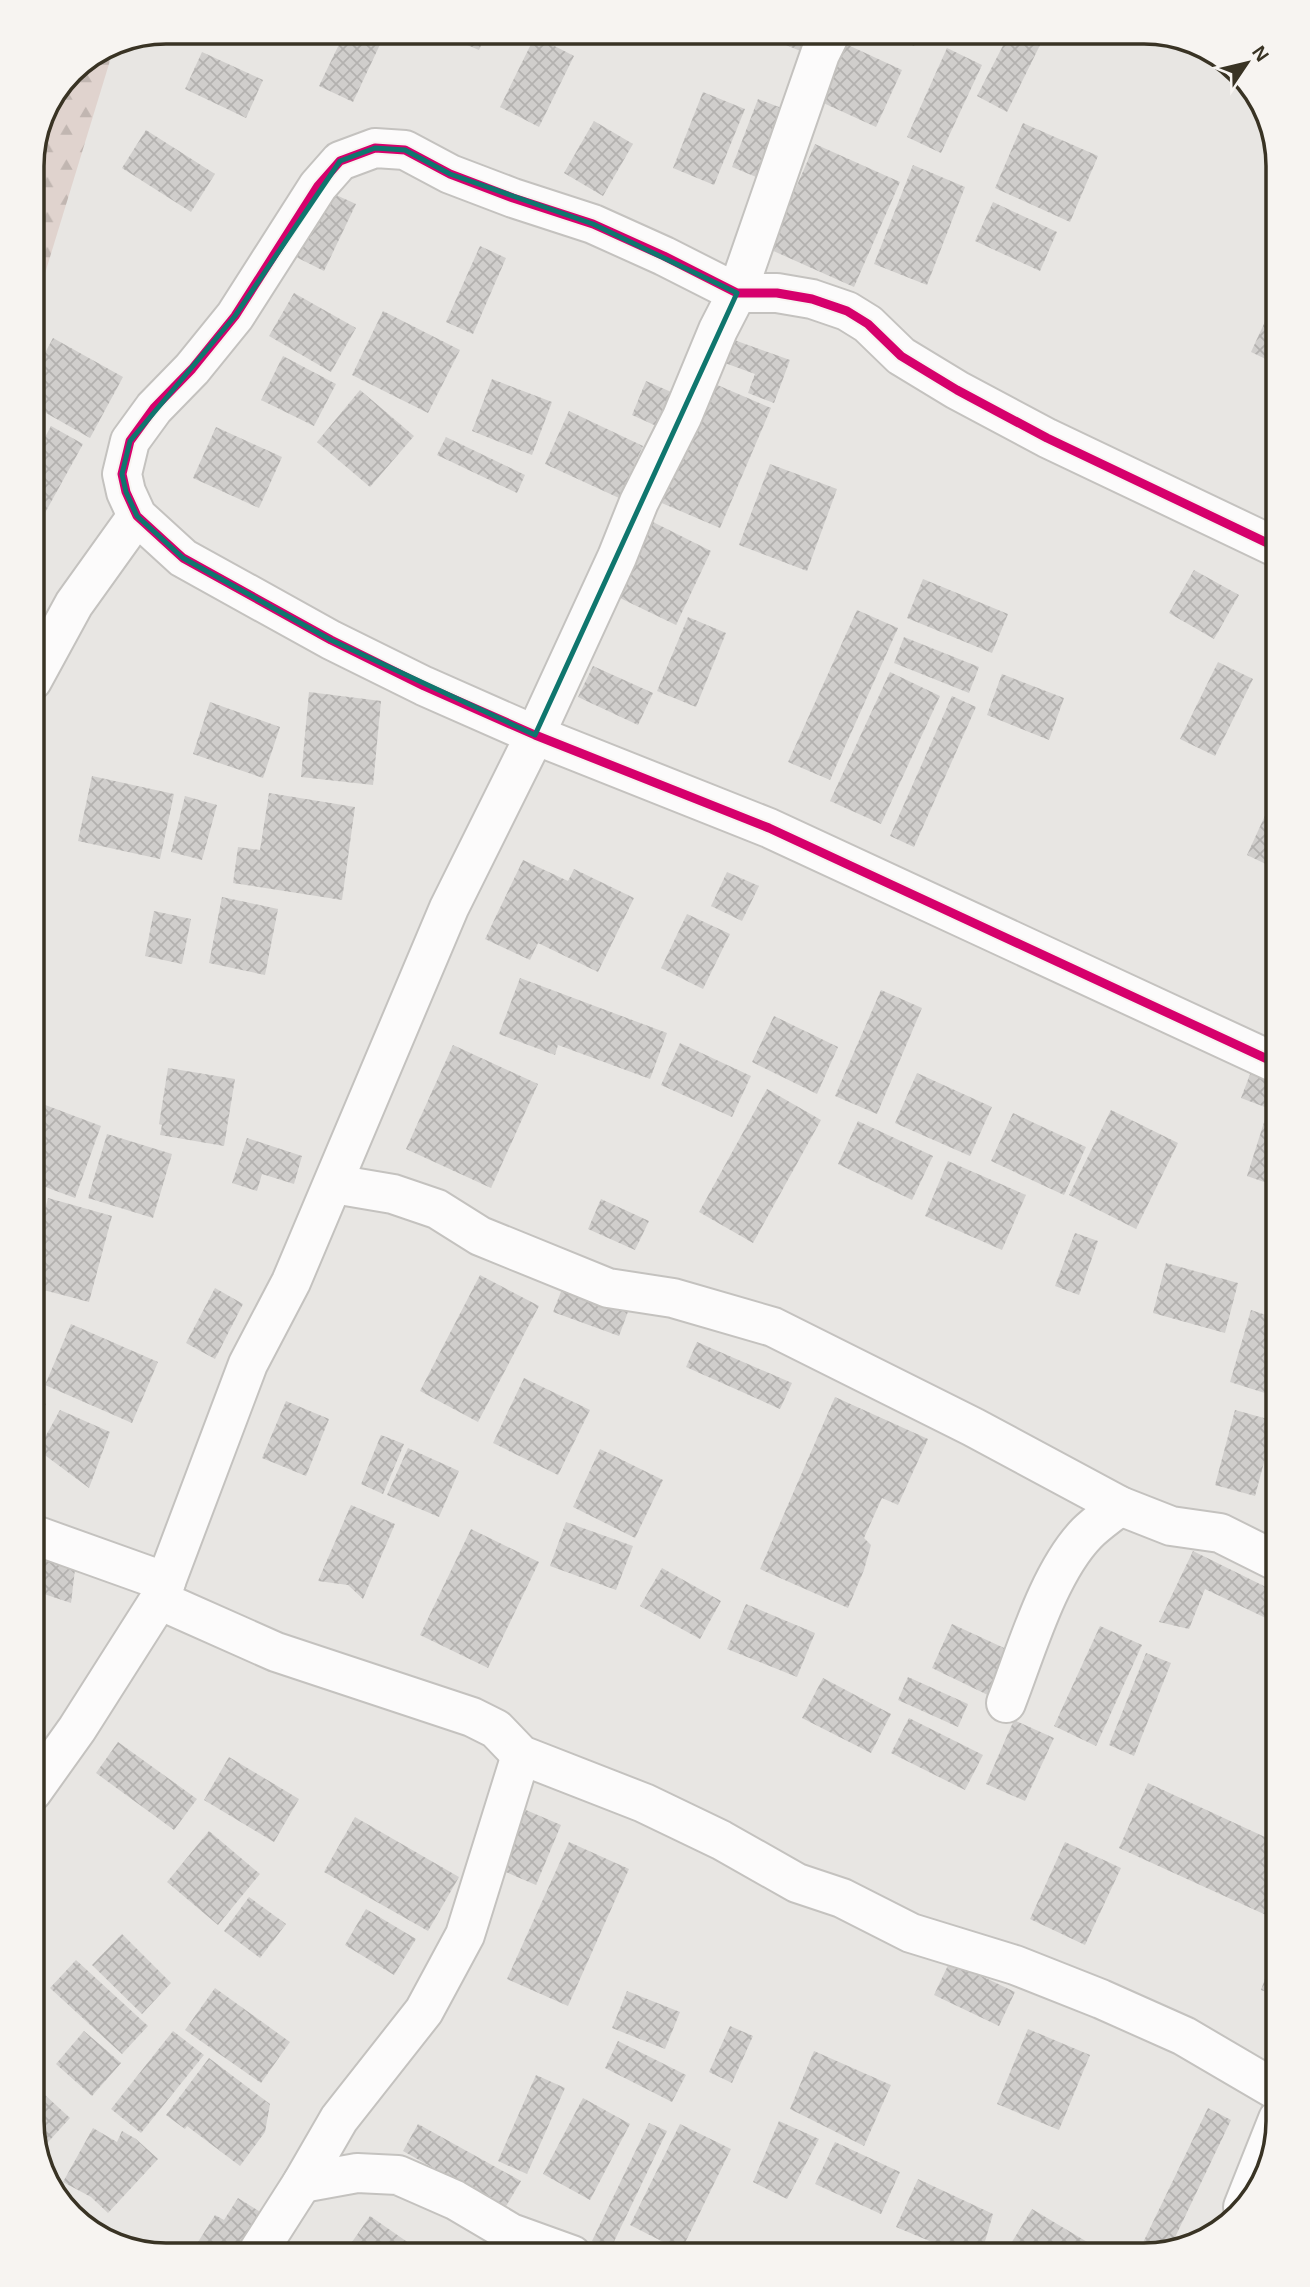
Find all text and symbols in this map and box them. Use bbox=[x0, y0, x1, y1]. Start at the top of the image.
north arrow bbox=[1212, 28, 1282, 98]
text: N bbox=[1248, 42, 1273, 65]

